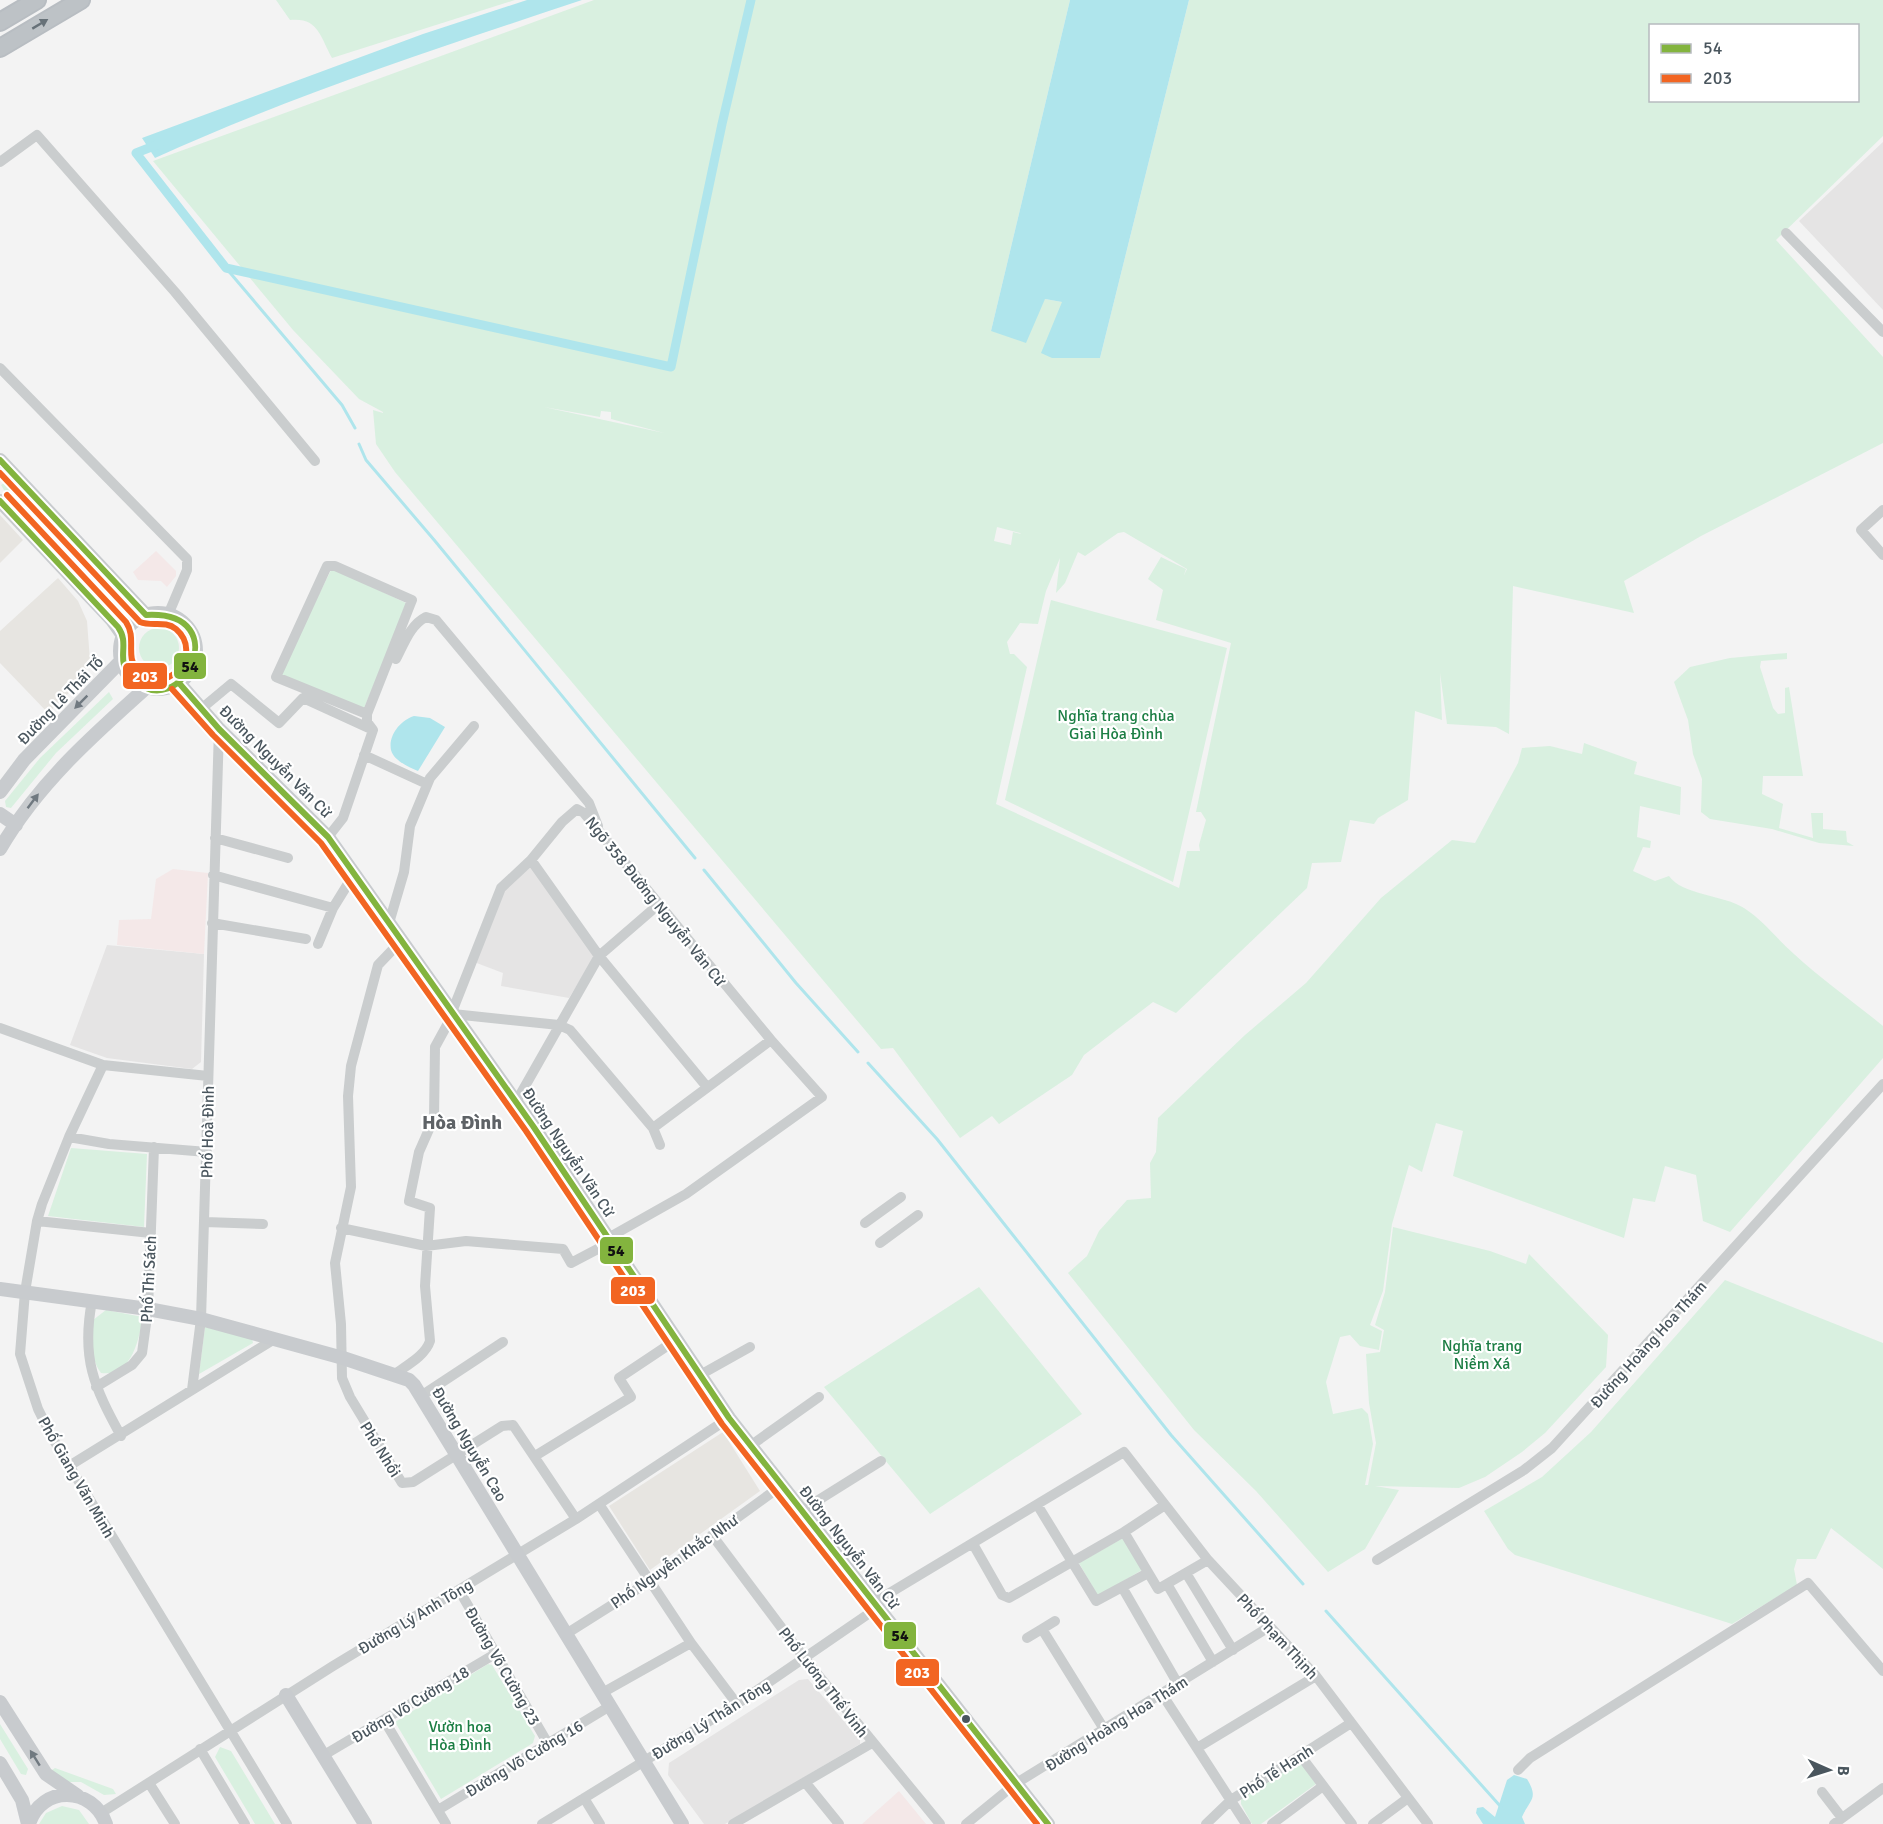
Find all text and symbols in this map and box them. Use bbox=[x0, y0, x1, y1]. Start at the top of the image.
one-way arrow bbox=[32, 19, 49, 29]
legend bbox=[1649, 24, 1859, 102]
text: 54 bbox=[1703, 37, 1723, 59]
text: 203 bbox=[1703, 67, 1732, 89]
street label: Đường Lê Thái Tổ bbox=[13, 652, 108, 749]
line badge: 54 bbox=[173, 652, 207, 680]
text: 54 bbox=[181, 657, 199, 677]
line badge: 203 bbox=[122, 662, 168, 690]
text: 203 bbox=[132, 667, 158, 687]
one-way arrow bbox=[74, 694, 88, 708]
street label: Đường Nguyễn Văn Cừ bbox=[215, 701, 337, 823]
park label: Nghĩa trang chùa Giai Hòa Đình bbox=[1057, 706, 1175, 744]
one-way arrow bbox=[27, 793, 39, 809]
street label: Ngõ 358 Đường Nguyễn Văn Cừ bbox=[581, 813, 730, 991]
street label: Đường Nguyễn Văn Cừ bbox=[517, 1084, 619, 1222]
street label: Phố Hoà Đình bbox=[197, 1085, 219, 1179]
district label: Hòa Đình bbox=[422, 1110, 502, 1135]
street label: Phố Thi Sách bbox=[137, 1235, 161, 1323]
line badge: 54 bbox=[599, 1236, 634, 1265]
text: 54 bbox=[607, 1241, 625, 1261]
line badge: 203 bbox=[610, 1276, 656, 1305]
street label: Đường Hoàng Hoa Thám bbox=[1586, 1277, 1711, 1413]
text: 203 bbox=[620, 1281, 646, 1301]
park label: Nghĩa trang Niềm Xá bbox=[1442, 1336, 1522, 1374]
street label: Đường Nguyễn Cao bbox=[427, 1384, 511, 1505]
street label: Phố Giang Văn Minh bbox=[33, 1413, 119, 1542]
street label: Phố Nhồi bbox=[355, 1418, 405, 1481]
street label: Đường Nguyễn Văn Cừ bbox=[795, 1482, 904, 1614]
street label: Phố Nguyễn Khắc Như bbox=[607, 1510, 743, 1613]
street label: Đường Lý Anh Tông bbox=[355, 1575, 476, 1659]
street label: Phố Phạm Thịnh bbox=[1232, 1590, 1322, 1684]
street label: Đường Võ Cường 23 bbox=[460, 1604, 544, 1729]
line badge: 54 bbox=[883, 1621, 917, 1650]
street label: Phố Lương Thế Vinh bbox=[774, 1623, 873, 1742]
text: 54 bbox=[891, 1626, 909, 1646]
line badge: 203 bbox=[895, 1658, 940, 1687]
street label: Đường Võ Cường 18 bbox=[348, 1662, 473, 1748]
text: 203 bbox=[904, 1663, 930, 1683]
street label: Đường Hoàng Hoa Thám bbox=[1041, 1672, 1192, 1776]
street label: Đường Lý Thần Tông bbox=[648, 1675, 775, 1764]
unlabelled marker bbox=[960, 1713, 972, 1725]
street label: Đường Võ Cường 16 bbox=[462, 1716, 587, 1802]
park label: Vườn hoa Hòa Đình bbox=[428, 1717, 492, 1755]
north arrow bbox=[1799, 1740, 1859, 1800]
street label: Phố Tế Hanh bbox=[1236, 1741, 1317, 1803]
one-way arrow bbox=[30, 1750, 41, 1767]
text: B bbox=[1833, 1765, 1853, 1776]

